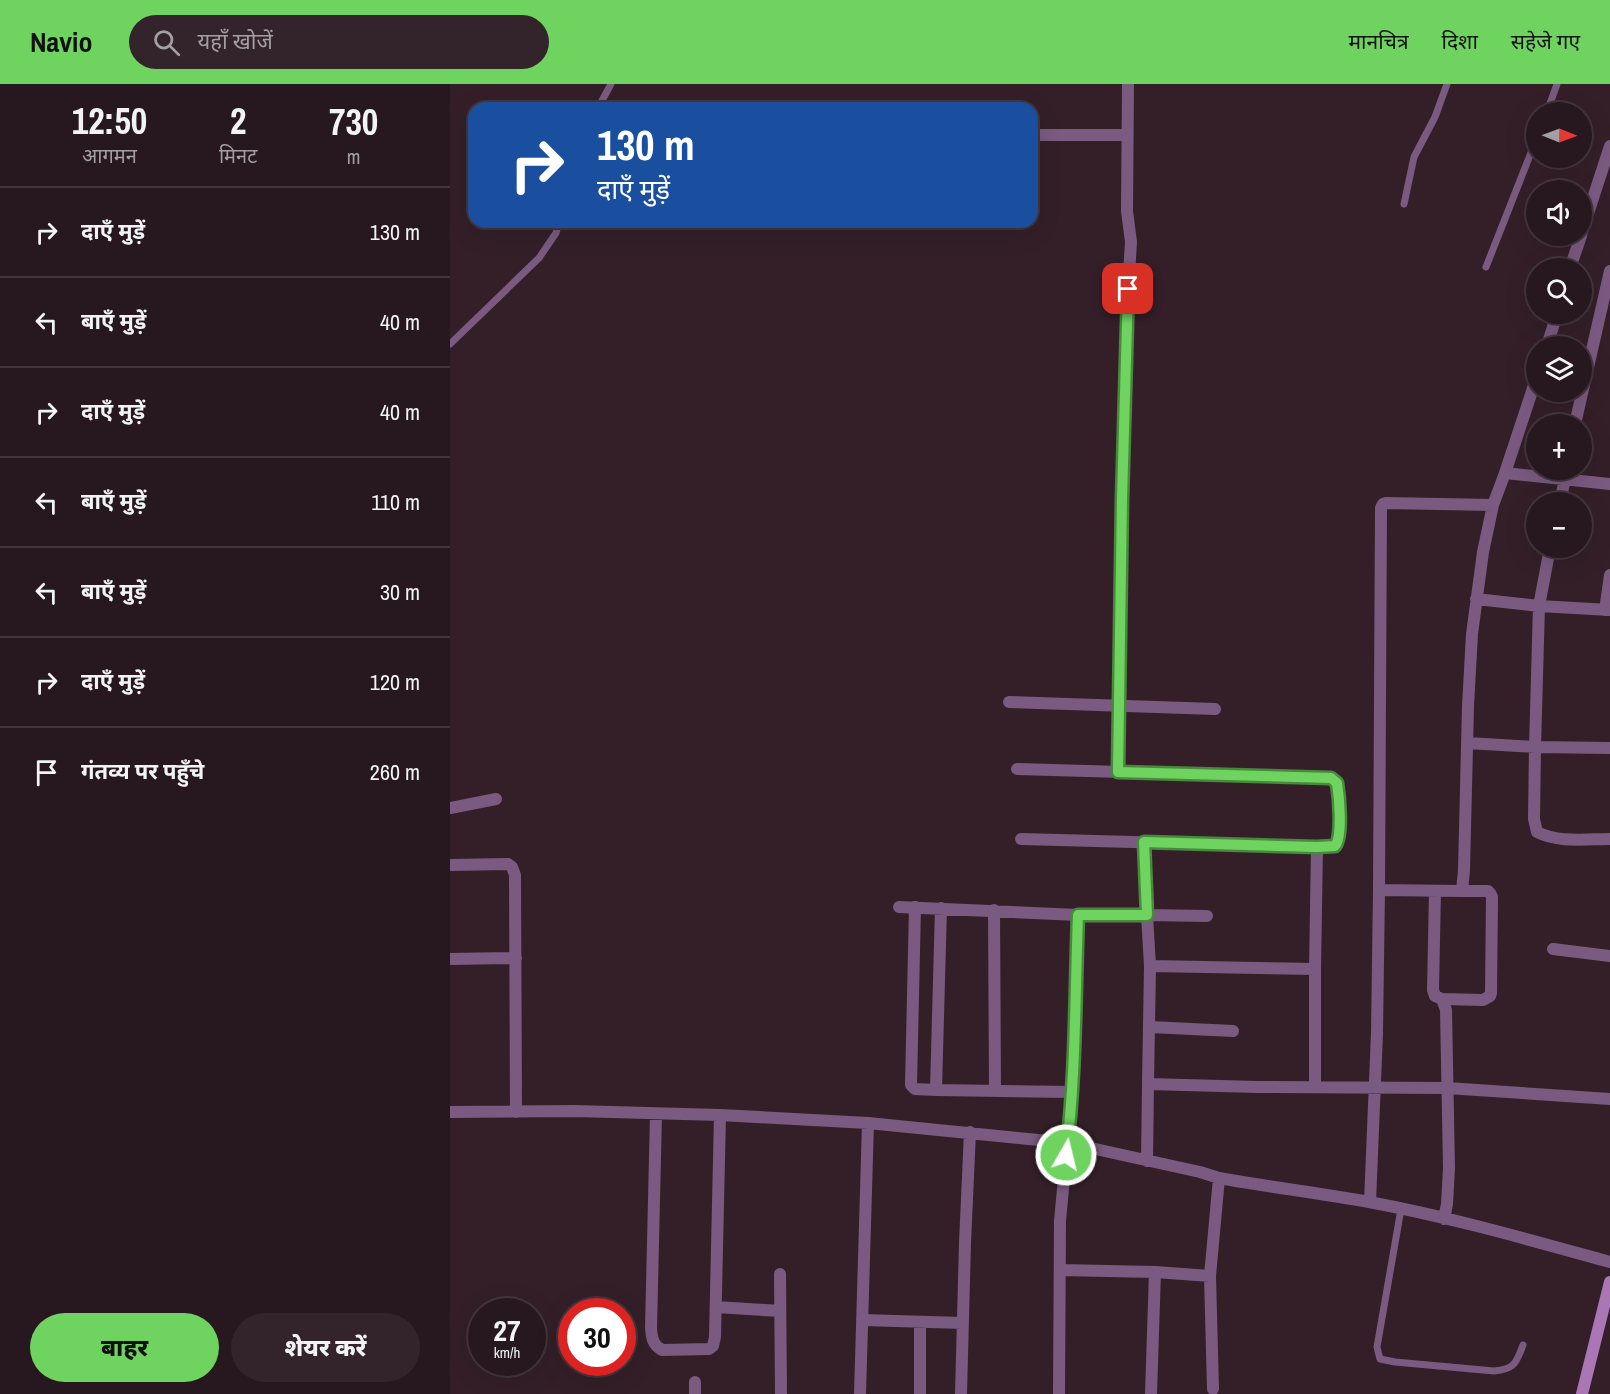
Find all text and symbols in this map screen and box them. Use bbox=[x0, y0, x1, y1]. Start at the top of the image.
search box bbox=[129, 15, 549, 69]
text: Navio bbox=[30, 23, 93, 61]
icon: search bbox=[150, 26, 183, 59]
text: यहाँ खोजें bbox=[198, 26, 273, 56]
text: मानचित्र bbox=[1349, 27, 1409, 56]
text: दिशा bbox=[1442, 27, 1478, 56]
text: सहेजे गए bbox=[1511, 27, 1580, 56]
text: 12:50 bbox=[72, 97, 147, 145]
text: 2 bbox=[230, 97, 246, 145]
text: 730 bbox=[329, 98, 378, 146]
north arrow bbox=[1526, 102, 1592, 168]
map controls bbox=[1526, 102, 1592, 558]
text: 130 m bbox=[597, 117, 695, 173]
icon: right bbox=[498, 126, 576, 204]
text: आगमन bbox=[82, 142, 137, 169]
text: मिनट bbox=[219, 142, 257, 169]
text: m bbox=[347, 143, 360, 170]
text: दाएँ मुड़ें bbox=[597, 171, 670, 207]
button: sound bbox=[1526, 180, 1592, 246]
icon: right bbox=[30, 216, 63, 249]
text: दाएँ मुड़ें bbox=[81, 216, 145, 246]
text: 130 m bbox=[370, 217, 420, 247]
button: search bbox=[1526, 258, 1592, 324]
pin bbox=[1102, 263, 1153, 314]
icon: arrive bbox=[1111, 272, 1144, 305]
icon: left bbox=[30, 306, 63, 339]
text: बाएँ मुड़ें bbox=[81, 306, 146, 336]
text: 40 m bbox=[380, 307, 420, 337]
button: layers bbox=[1526, 336, 1592, 402]
icon: right bbox=[30, 396, 63, 429]
text: दाएँ मुड़ें bbox=[81, 396, 145, 426]
text: 40 m bbox=[380, 397, 420, 427]
button: + bbox=[1526, 414, 1592, 480]
icon: left bbox=[30, 486, 63, 519]
text: बाएँ मुड़ें bbox=[81, 486, 146, 516]
text: 110 m bbox=[371, 487, 420, 517]
button: − bbox=[1526, 492, 1592, 558]
icon: left bbox=[30, 576, 63, 609]
text: बाएँ मुड़ें bbox=[81, 576, 146, 606]
text: 30 m bbox=[380, 577, 420, 607]
icon: right bbox=[30, 666, 63, 699]
text: दाएँ मुड़ें bbox=[81, 666, 145, 696]
text: 120 m bbox=[370, 667, 420, 697]
icon: arrive bbox=[30, 756, 63, 789]
text: गंतव्य पर पहुँचे bbox=[81, 756, 204, 786]
text: 260 m bbox=[370, 757, 420, 787]
position arrow bbox=[1034, 1123, 1098, 1187]
speed limit sign: 30 bbox=[558, 1298, 636, 1376]
text: 27 bbox=[493, 1310, 521, 1350]
button: बाहर bbox=[30, 1313, 219, 1382]
button: शेयर करें bbox=[231, 1313, 420, 1382]
text: km/h bbox=[494, 1342, 520, 1363]

